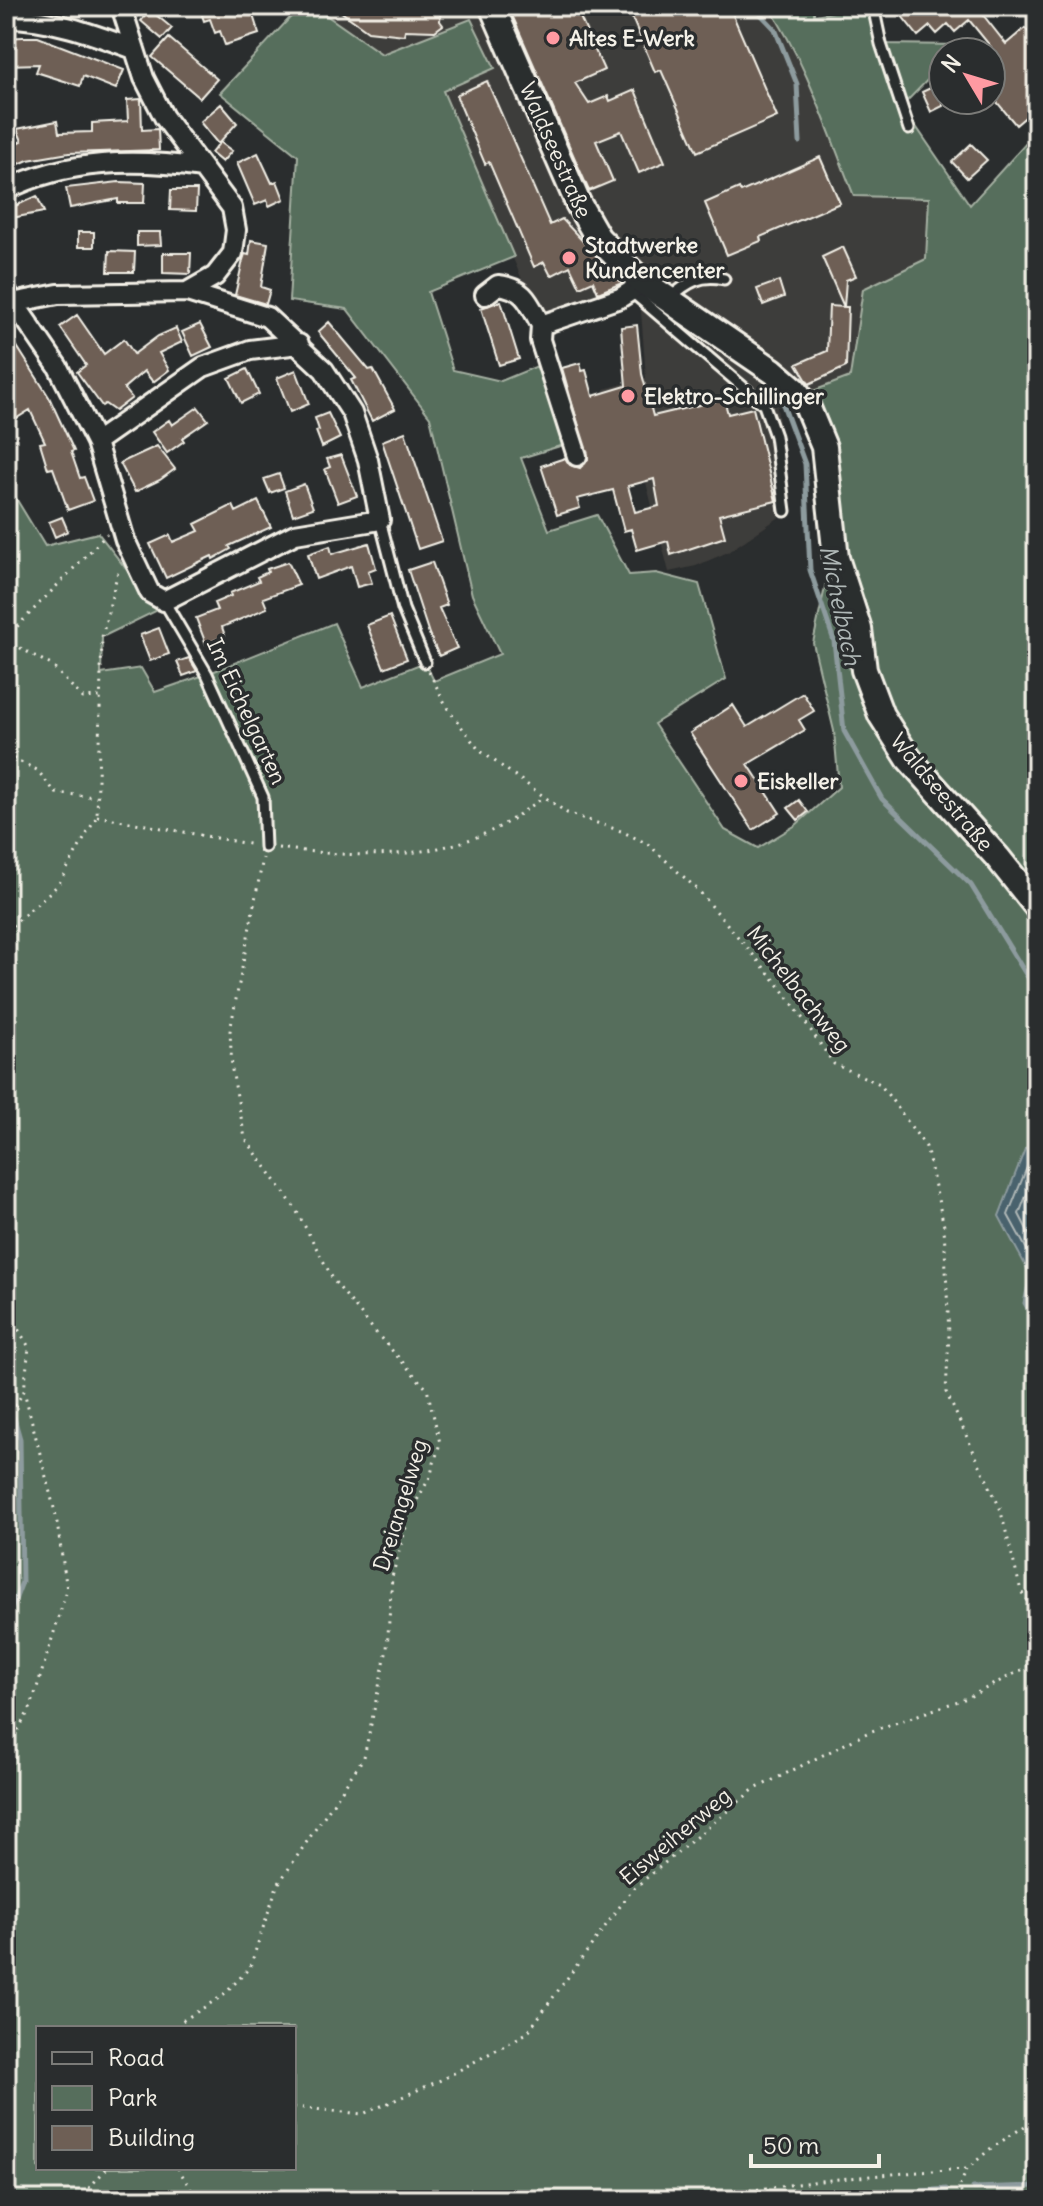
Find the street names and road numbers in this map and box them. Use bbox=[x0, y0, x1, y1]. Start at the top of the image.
street label: Waldseestraße bbox=[514, 78, 598, 222]
street label: Im Eichelgarten bbox=[201, 633, 293, 789]
street label: Waldseestraße bbox=[884, 727, 1000, 857]
street label: Michelbachweg bbox=[741, 920, 857, 1058]
street label: Dreiangelweg bbox=[367, 1436, 433, 1574]
street label: Eisweiherweg bbox=[614, 1781, 736, 1891]

